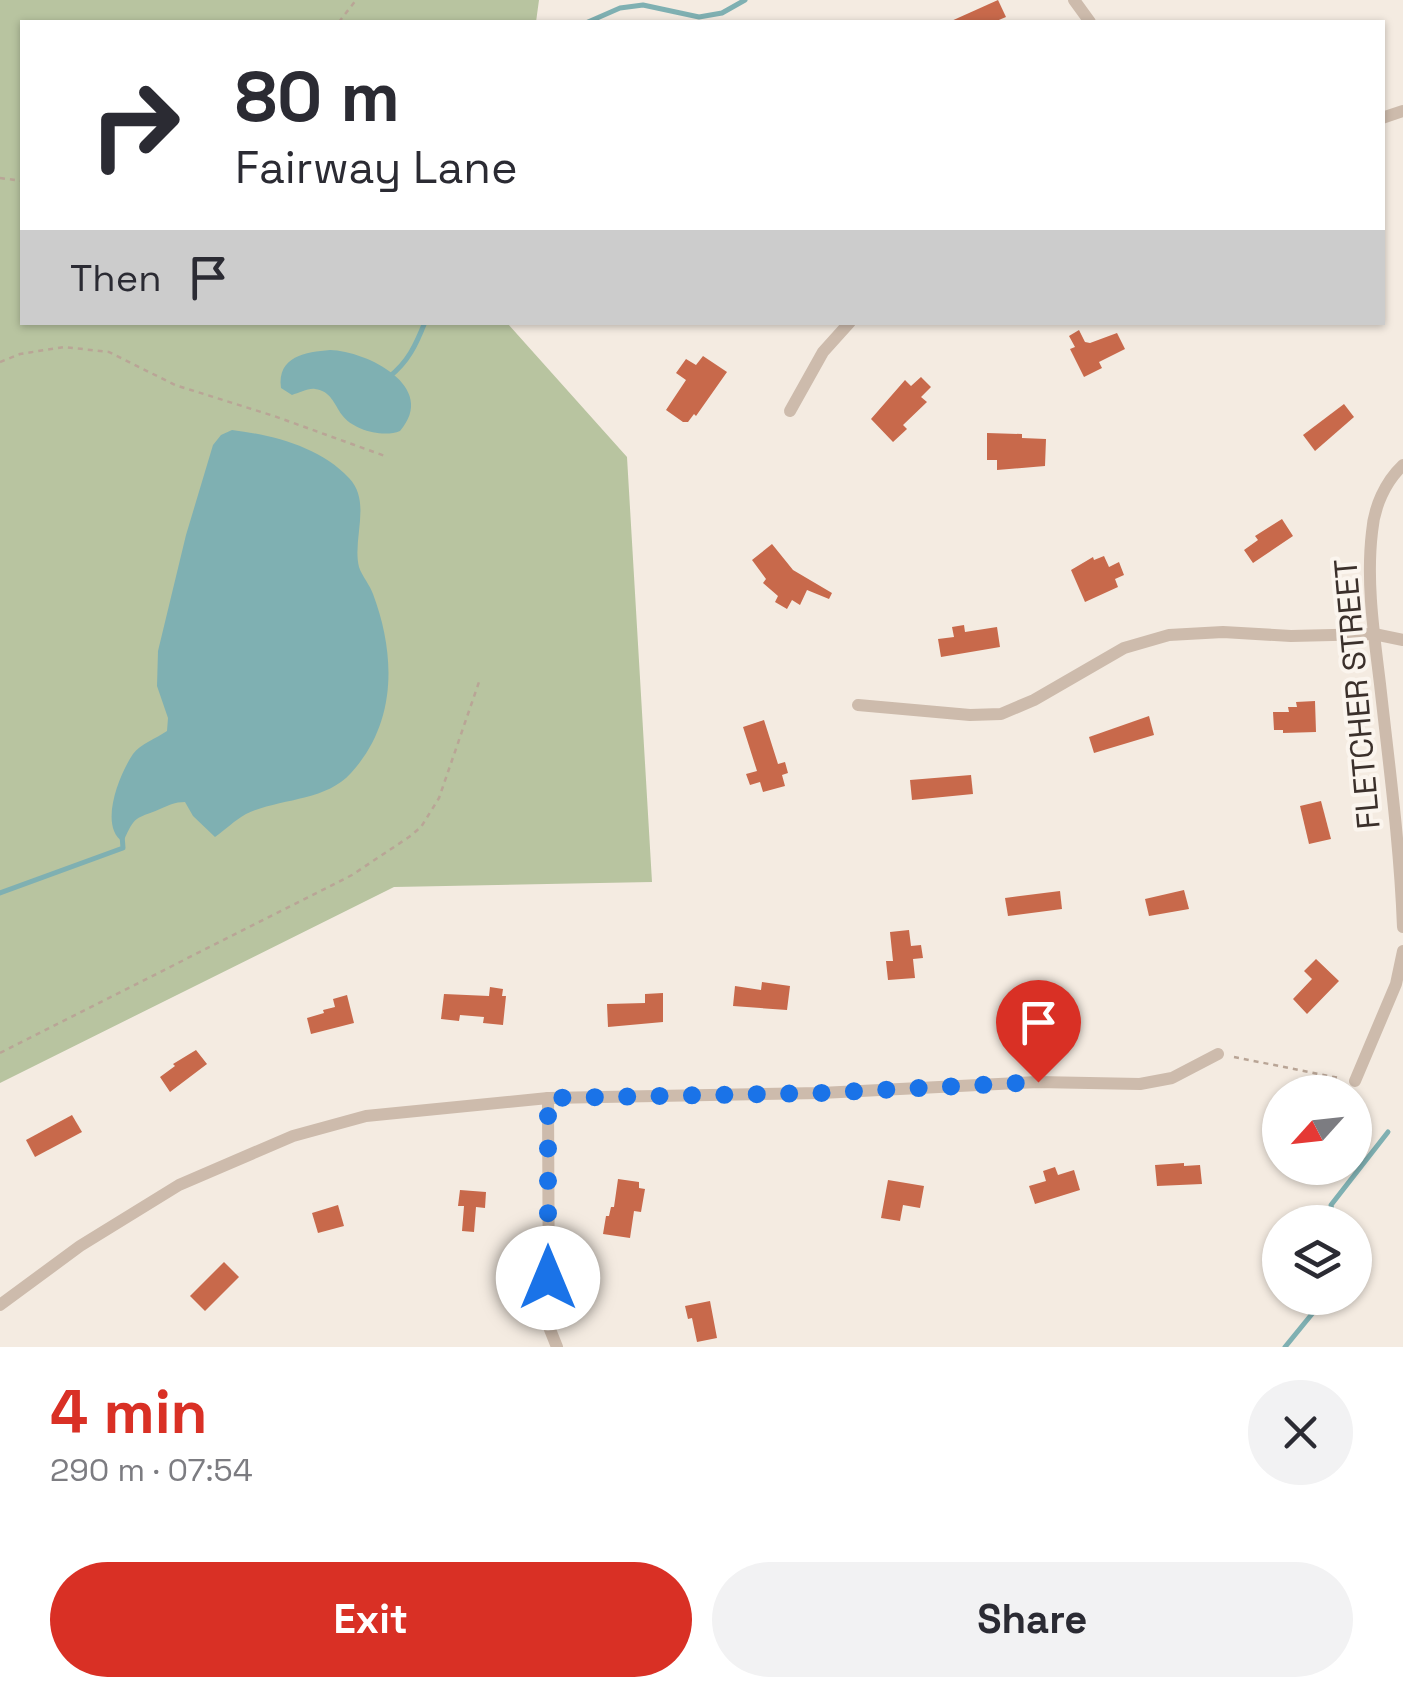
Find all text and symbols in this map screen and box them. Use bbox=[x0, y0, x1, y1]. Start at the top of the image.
text: 80 m bbox=[235, 52, 400, 141]
icon: right bbox=[70, 60, 200, 190]
text: Fairway Lane bbox=[235, 139, 518, 196]
icon: arrive bbox=[181, 250, 236, 305]
text: Then bbox=[70, 254, 161, 302]
street label: FLETCHER STREET bbox=[1325, 557, 1389, 831]
pin bbox=[996, 980, 1081, 1083]
icon: arrive bbox=[1011, 995, 1066, 1050]
north arrow bbox=[1262, 1075, 1372, 1185]
map controls bbox=[1262, 1075, 1372, 1315]
button: layers bbox=[1262, 1205, 1372, 1315]
position arrow bbox=[496, 1226, 600, 1330]
text: 4 min bbox=[50, 1374, 208, 1451]
button: close bbox=[1248, 1380, 1353, 1485]
text: 290 m · 07:54 bbox=[50, 1450, 253, 1490]
button: Exit bbox=[50, 1562, 692, 1677]
button: Share bbox=[712, 1562, 1353, 1677]

